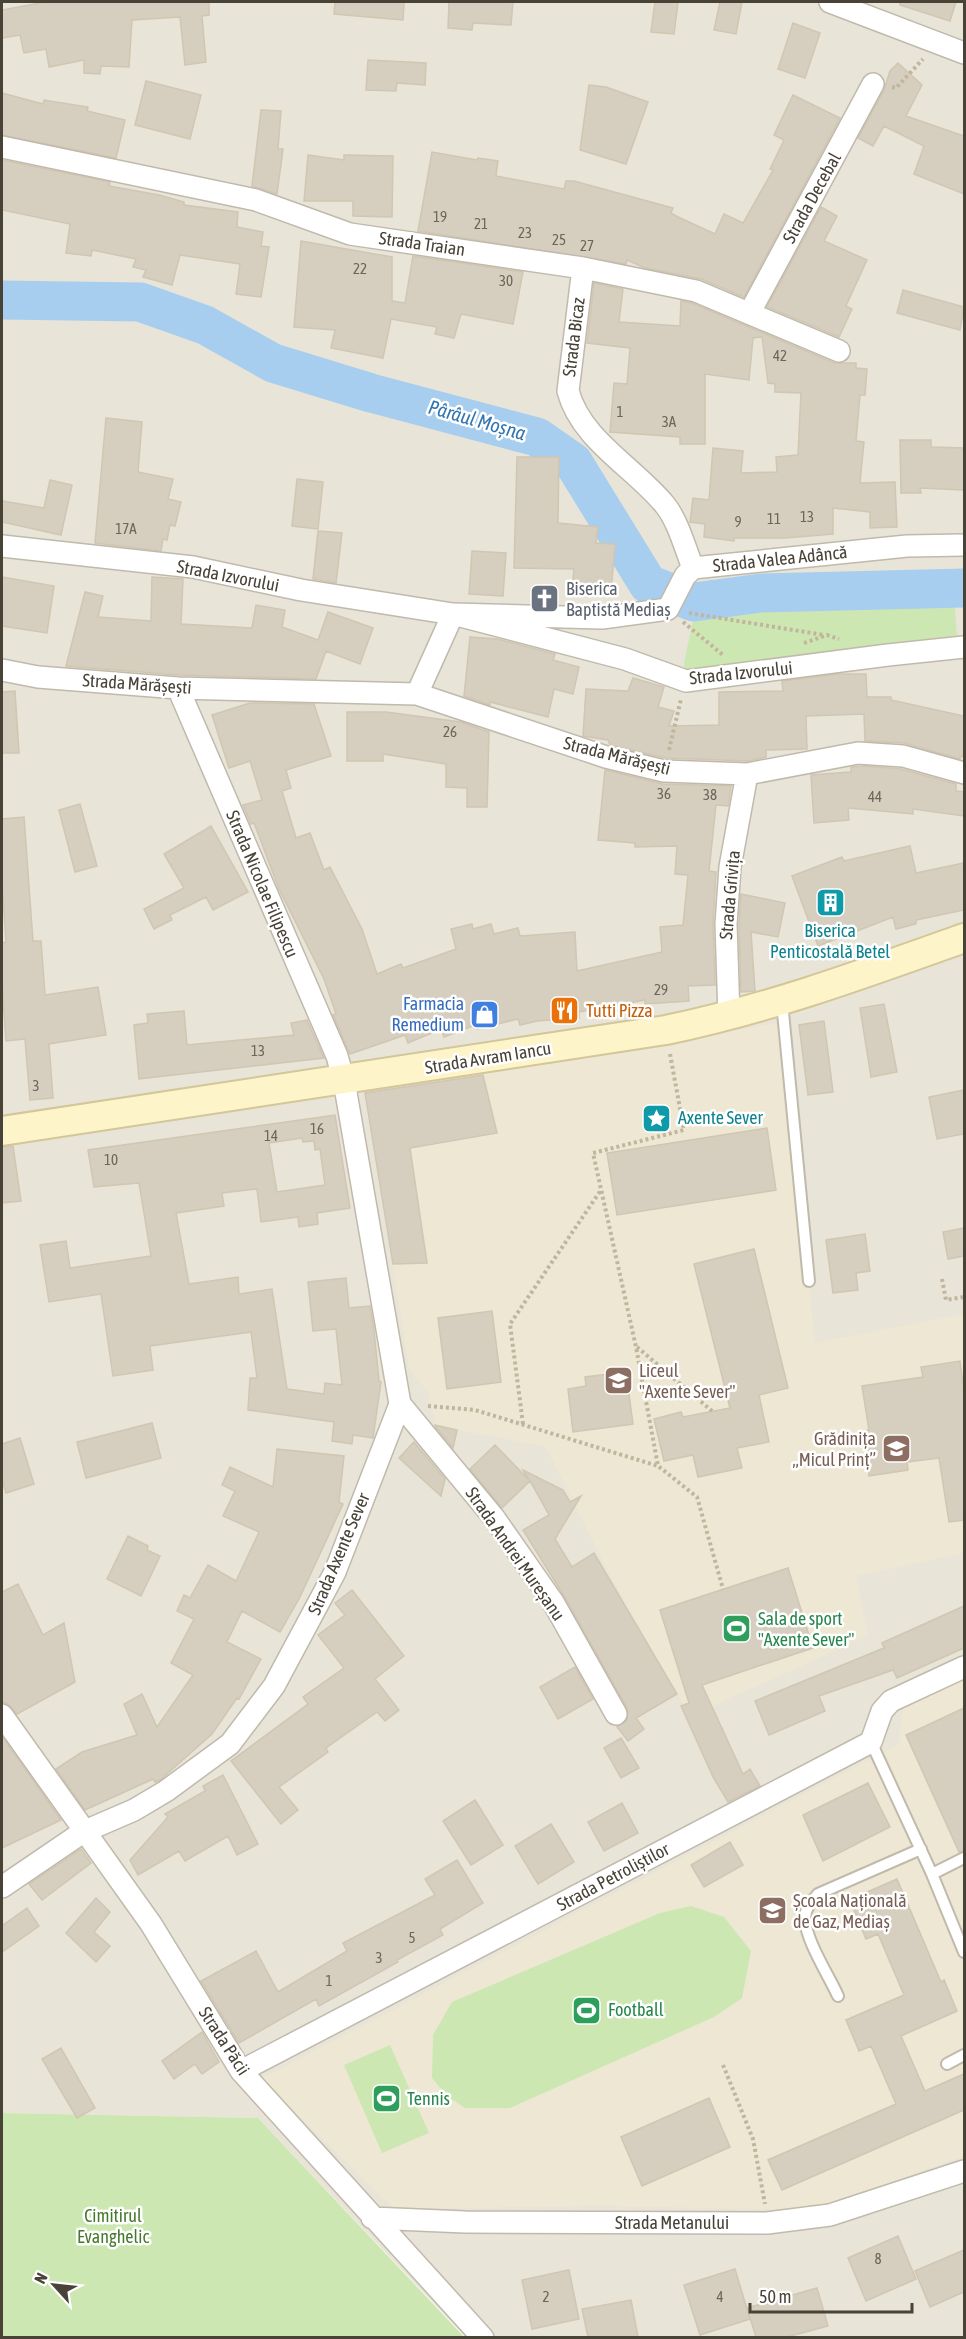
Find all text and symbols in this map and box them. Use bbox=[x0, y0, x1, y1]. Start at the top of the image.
street label: Strada Decebal bbox=[778, 149, 845, 247]
house number: 19 bbox=[433, 208, 447, 225]
house number: 21 bbox=[474, 215, 488, 232]
house number: 23 bbox=[518, 224, 532, 241]
street label: Strada Traian bbox=[378, 227, 467, 260]
house number: 25 bbox=[552, 231, 566, 248]
house number: 27 bbox=[580, 237, 594, 254]
house number: 22 bbox=[353, 260, 367, 277]
house number: 30 bbox=[499, 272, 513, 289]
street label: Strada Bicaz bbox=[558, 296, 589, 378]
house number: 42 bbox=[773, 347, 787, 364]
water label: Pârâul Moșna bbox=[426, 395, 528, 444]
house number: 1 bbox=[616, 403, 624, 420]
house number: 3A bbox=[662, 413, 677, 430]
house number: 13 bbox=[800, 508, 814, 525]
house number: 11 bbox=[767, 510, 781, 527]
house number: 9 bbox=[734, 513, 742, 530]
house number: 17A bbox=[115, 520, 137, 537]
street label: Strada Valea Adâncă bbox=[712, 541, 848, 576]
street label: Strada Izvorului bbox=[175, 555, 281, 596]
place label: Biserica Baptistă Mediaș bbox=[566, 578, 671, 620]
church icon: Biserica Baptistă Mediaș bbox=[529, 583, 561, 615]
street label: Strada Izvorului bbox=[688, 657, 794, 688]
street label: Strada Mărășești bbox=[82, 669, 192, 698]
house number: 26 bbox=[443, 723, 457, 740]
street label: Strada Mărășești bbox=[562, 732, 673, 779]
house number: 36 bbox=[657, 785, 671, 802]
house number: 38 bbox=[703, 786, 717, 803]
house number: 44 bbox=[868, 788, 882, 805]
street label: Strada Nicolae Filipescu bbox=[222, 807, 303, 961]
street label: Strada Grivița bbox=[715, 849, 744, 940]
building icon: Biserica Penticostală Betel bbox=[814, 886, 846, 918]
place label: Biserica Penticostală Betel bbox=[770, 920, 890, 962]
house number: 29 bbox=[654, 981, 668, 998]
place label: Farmacia Remedium bbox=[391, 993, 464, 1035]
restaurant icon: Tutti Pizza bbox=[549, 995, 581, 1027]
shop icon: Farmacia Remedium bbox=[469, 998, 501, 1030]
place label: Tutti Pizza bbox=[586, 1000, 653, 1021]
street label: Strada Avram Iancu bbox=[423, 1037, 553, 1078]
house number: 13 bbox=[251, 1042, 265, 1059]
house number: 3 bbox=[32, 1077, 40, 1094]
place icon: Axente Sever bbox=[641, 1102, 673, 1134]
place label: Axente Sever bbox=[678, 1107, 763, 1128]
house number: 16 bbox=[310, 1120, 324, 1137]
house number: 14 bbox=[264, 1127, 278, 1144]
house number: 10 bbox=[104, 1151, 118, 1168]
place label: Liceul "Axente Sever" bbox=[639, 1360, 736, 1402]
school or university icon: Liceul "Axente Sever" bbox=[602, 1365, 634, 1397]
place label: Grădinița „Micul Prinț” bbox=[792, 1428, 876, 1470]
school or university icon: Grădinița „Micul Prinț” bbox=[881, 1433, 913, 1465]
street label: Strada Andrei Mureșanu bbox=[461, 1483, 569, 1624]
street label: Strada Axente Sever bbox=[303, 1489, 374, 1618]
place label: Sala de sport "Axente Sever" bbox=[758, 1608, 855, 1650]
sports icon: Sala de sport "Axente Sever" bbox=[721, 1613, 753, 1645]
street label: Strada Petroliștilor bbox=[553, 1838, 673, 1915]
place label: Școala Națională de Gaz, Mediaș bbox=[793, 1890, 907, 1932]
school or university icon: Școala Națională de Gaz, Mediaș bbox=[756, 1895, 788, 1927]
house number: 5 bbox=[408, 1929, 416, 1946]
house number: 3 bbox=[375, 1949, 383, 1966]
house number: 1 bbox=[325, 1972, 333, 1989]
sports icon: Football bbox=[571, 1994, 603, 2026]
place label: Football bbox=[608, 1999, 664, 2020]
street label: Strada Păcii bbox=[195, 2003, 254, 2079]
sports icon: Tennis bbox=[370, 2083, 402, 2115]
place label: Tennis bbox=[407, 2088, 450, 2109]
park label: Cimitirul Evanghelic bbox=[77, 2205, 149, 2247]
street label: Strada Metanului bbox=[615, 2212, 729, 2233]
house number: 8 bbox=[874, 2250, 882, 2267]
north arrow bbox=[24, 2255, 84, 2315]
text: N bbox=[30, 2270, 51, 2286]
scale bar bbox=[750, 2276, 912, 2314]
text: 50 m bbox=[759, 2286, 791, 2307]
house number: 2 bbox=[542, 2288, 550, 2305]
house number: 4 bbox=[716, 2288, 724, 2305]

